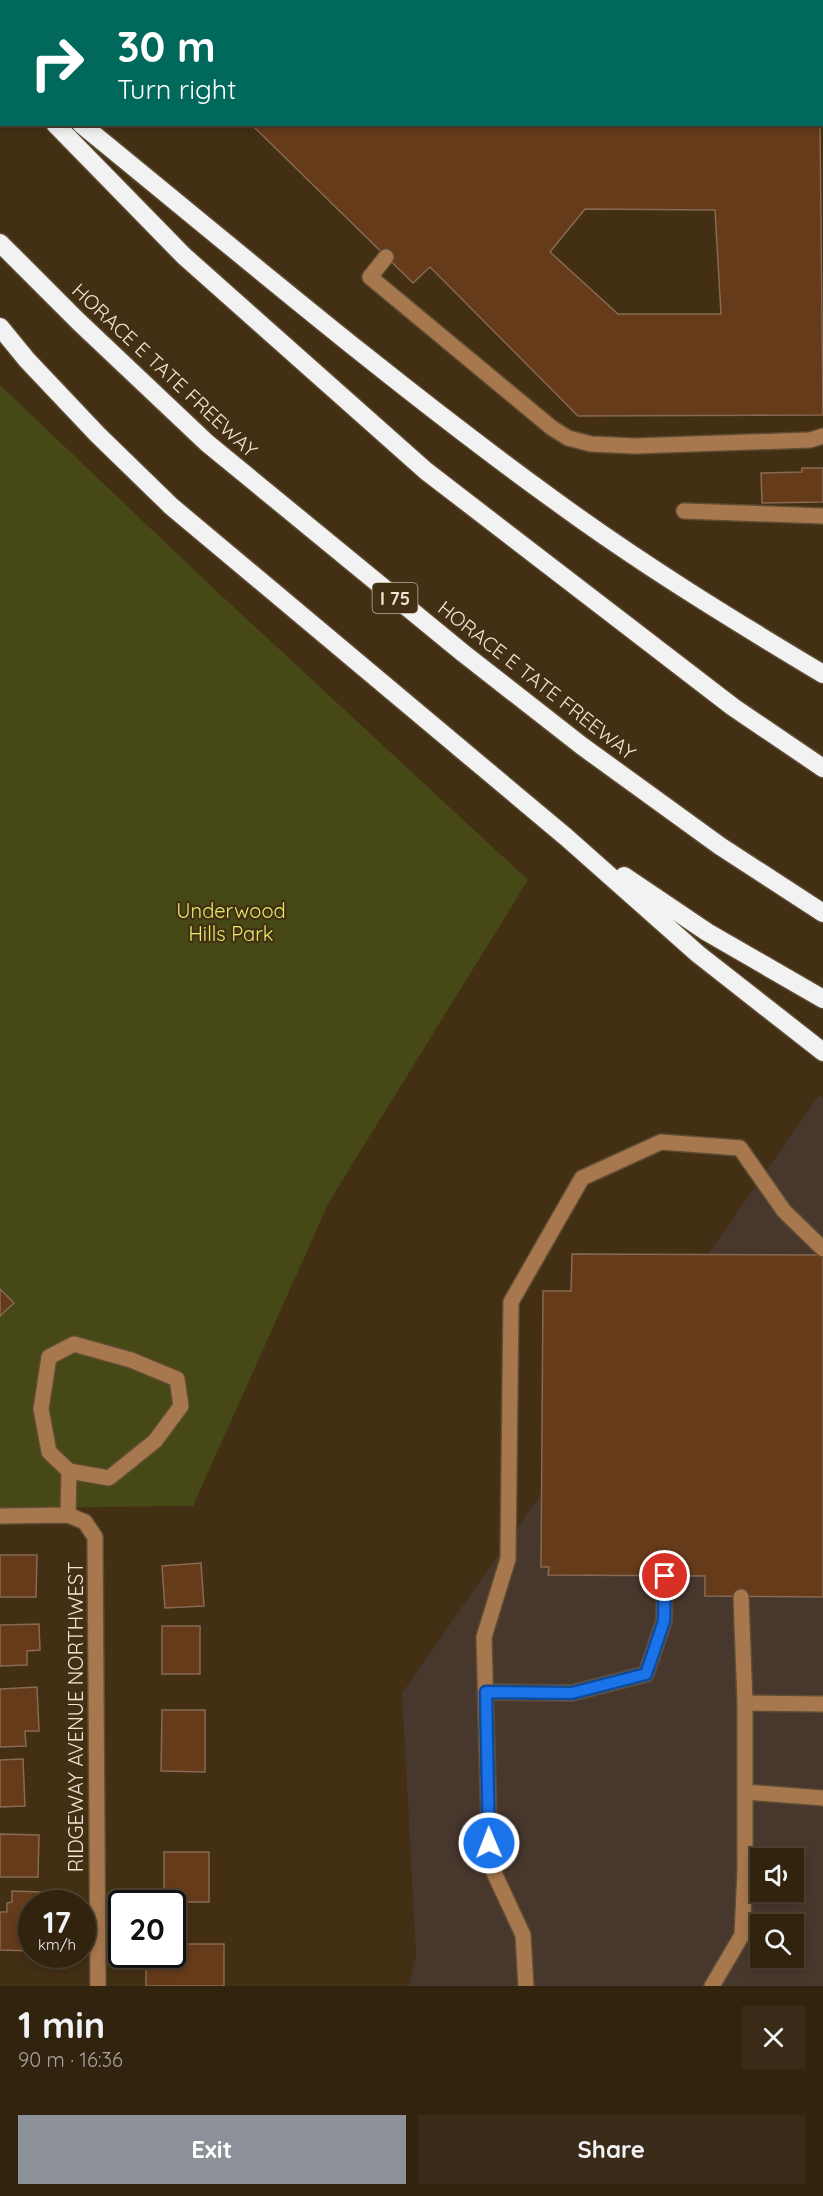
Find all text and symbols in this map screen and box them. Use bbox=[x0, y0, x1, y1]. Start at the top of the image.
text: 30 m bbox=[117, 20, 216, 73]
icon: right bbox=[18, 24, 96, 102]
text: Turn right bbox=[117, 72, 236, 106]
street label: HORACE E TATE FREEWAY bbox=[67, 278, 263, 462]
road number: I 75 bbox=[372, 583, 418, 613]
street label: HORACE E TATE FREEWAY bbox=[433, 595, 641, 765]
park label: Underwood Hills Park bbox=[176, 898, 286, 946]
pin bbox=[639, 1550, 690, 1601]
icon: arrive bbox=[648, 1559, 681, 1592]
street label: RIDGEWAY AVENUE NORTHWEST bbox=[63, 1562, 88, 1872]
position arrow bbox=[457, 1811, 521, 1875]
map controls bbox=[750, 1848, 804, 1968]
button: sound bbox=[750, 1848, 804, 1902]
speed limit sign: 20 bbox=[108, 1890, 186, 1968]
text: 17 bbox=[43, 1903, 71, 1941]
button: search bbox=[750, 1914, 804, 1968]
text: km/h bbox=[38, 1935, 76, 1954]
text: 1 min bbox=[18, 2002, 105, 2047]
button: close bbox=[742, 2006, 805, 2069]
text: 90 m · 16:36 bbox=[18, 2047, 123, 2072]
button: Exit bbox=[18, 2115, 406, 2184]
button: Share bbox=[418, 2115, 805, 2184]

